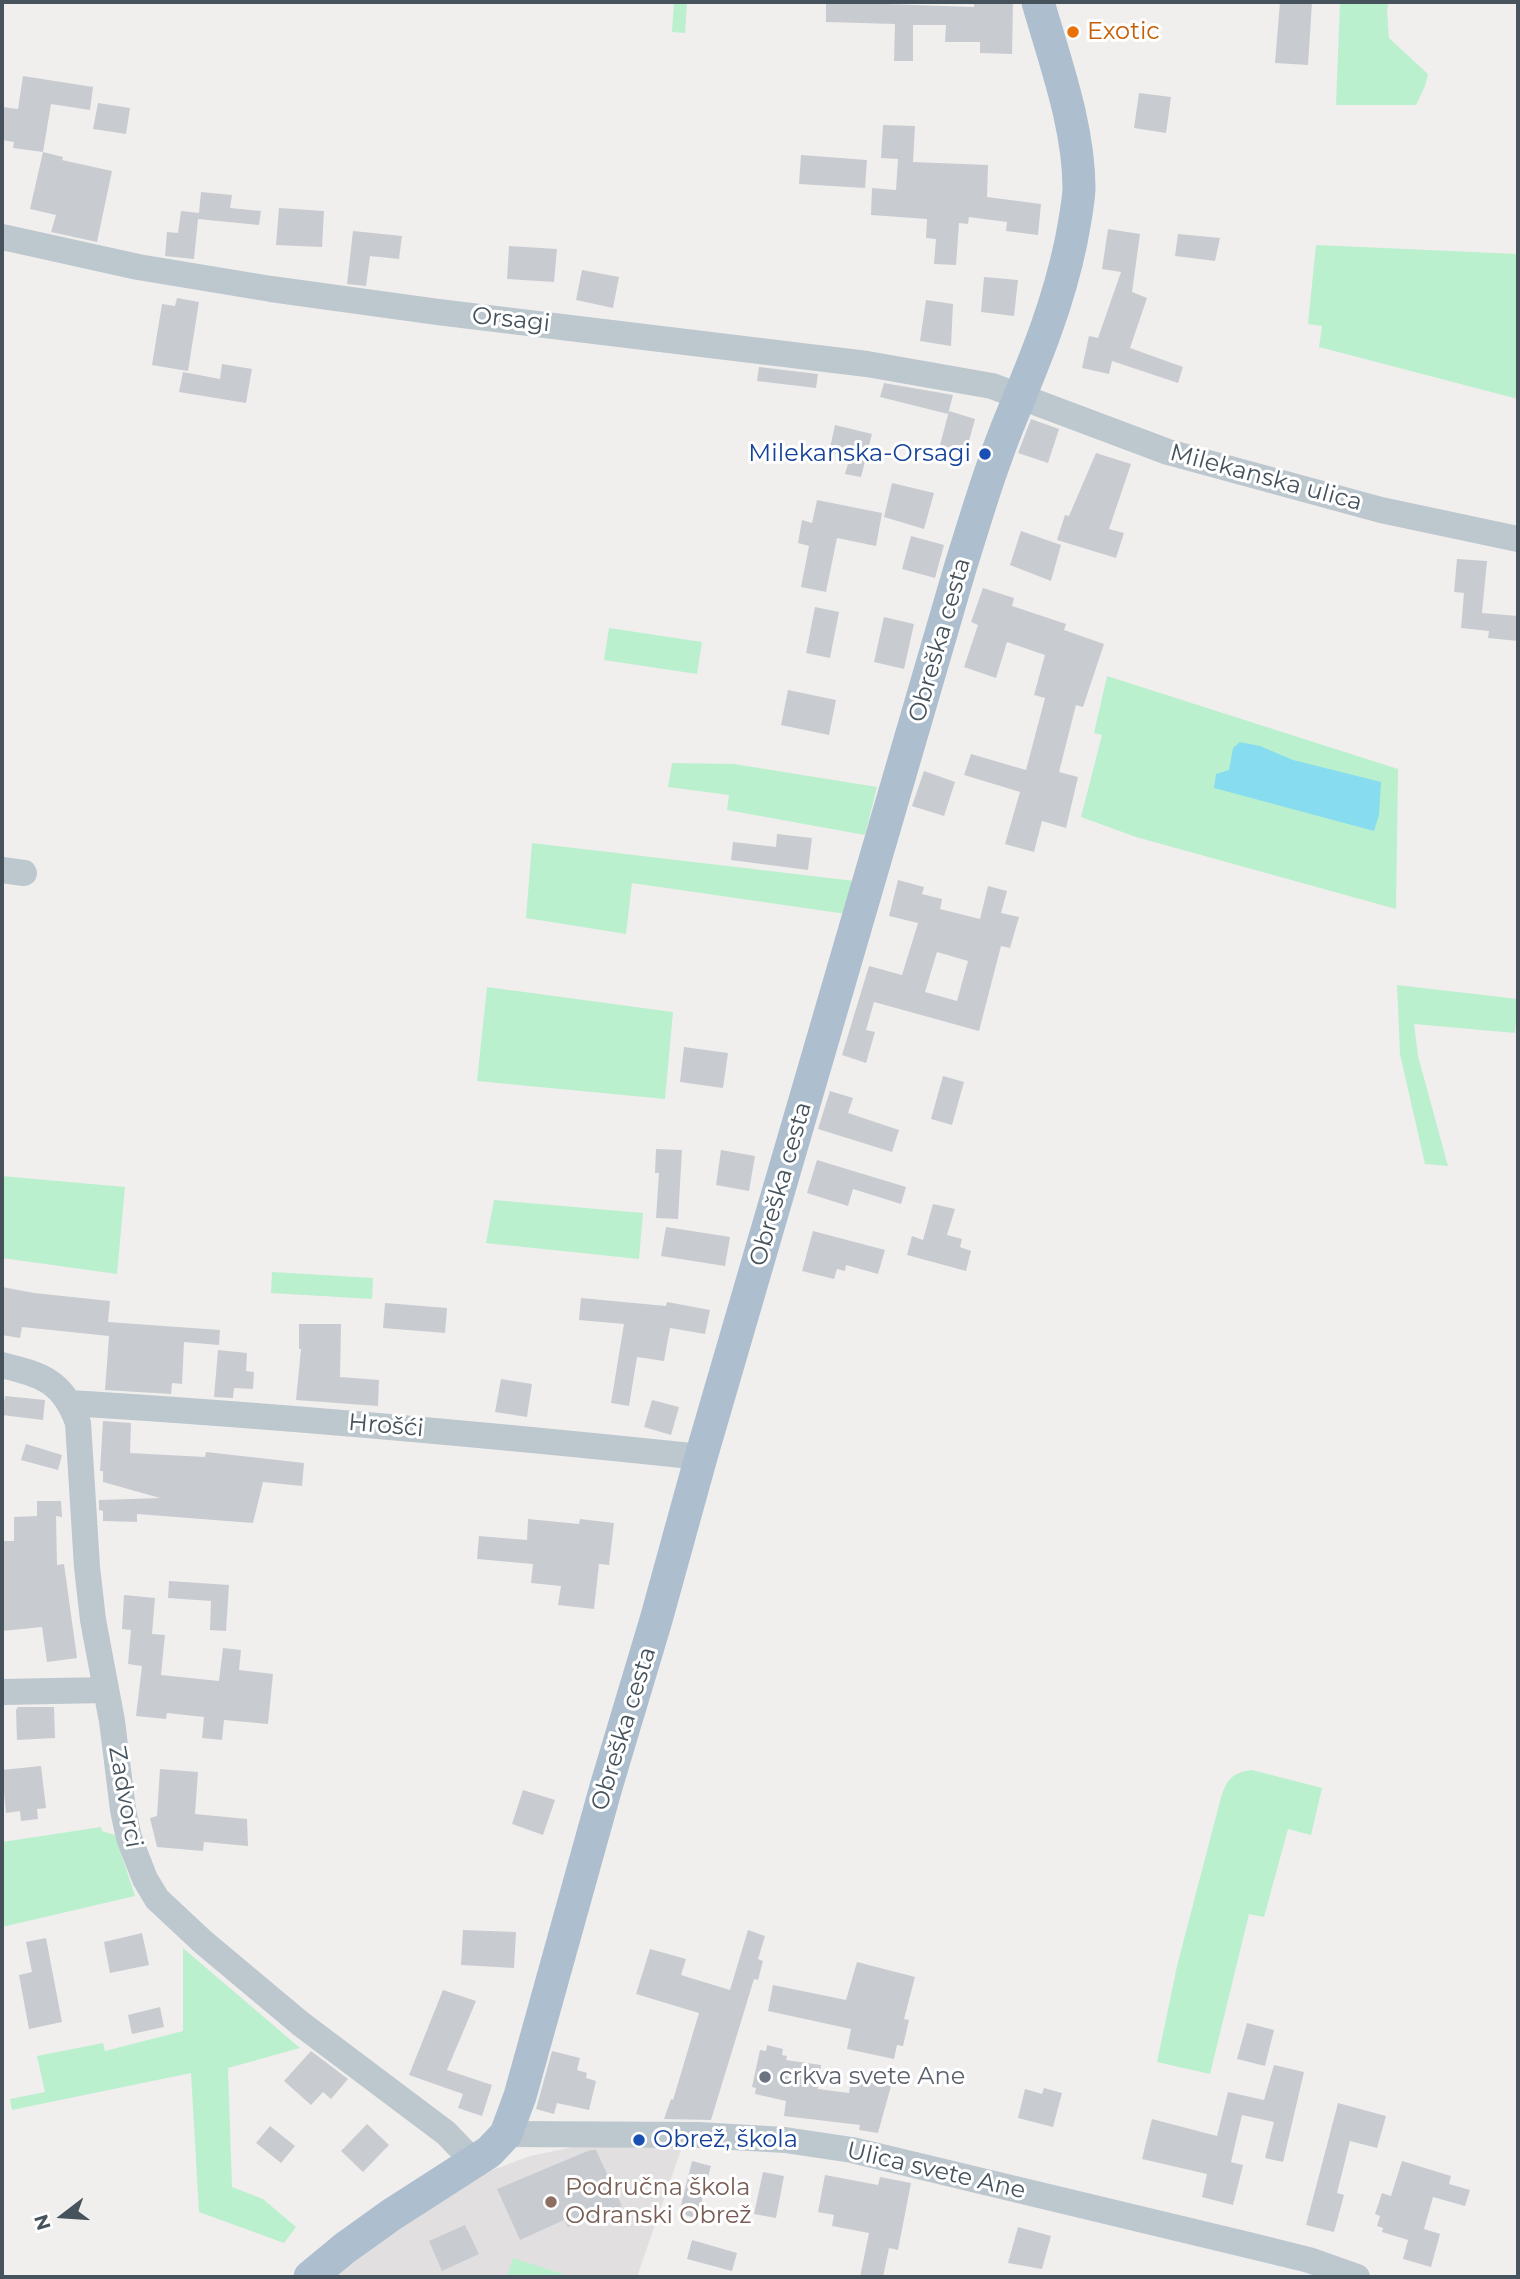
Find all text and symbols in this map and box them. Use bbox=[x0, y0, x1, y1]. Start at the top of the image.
place label: Exotic bbox=[1087, 18, 1160, 46]
marker: Exotic bbox=[1065, 24, 1081, 40]
street label: Orsagi bbox=[470, 302, 552, 338]
street label: Milekanska ulica bbox=[1167, 438, 1365, 518]
place label: Milekanska-Orsagi bbox=[748, 440, 971, 468]
marker: Milekanska-Orsagi bbox=[977, 446, 993, 462]
street label: Obreška cesta bbox=[903, 555, 977, 725]
street label: Obreška cesta bbox=[744, 1099, 818, 1269]
street label: Hrošći bbox=[347, 1408, 425, 1444]
street label: Obreška cesta bbox=[585, 1644, 663, 1814]
street label: Zadvorci bbox=[102, 1744, 148, 1850]
place label: crkva svete Ane bbox=[779, 2063, 965, 2091]
marker: crkva svete Ane bbox=[757, 2069, 773, 2085]
place label: Obrež, škola bbox=[653, 2126, 798, 2154]
marker: Obrež, škola bbox=[631, 2132, 647, 2148]
street label: Ulica svete Ane bbox=[844, 2136, 1028, 2206]
place label: Područna škola Odranski Obrež bbox=[565, 2174, 752, 2230]
north arrow bbox=[28, 2181, 98, 2251]
marker: Područna škola Odranski Obrež bbox=[543, 2194, 559, 2210]
text: N bbox=[29, 2212, 56, 2233]

